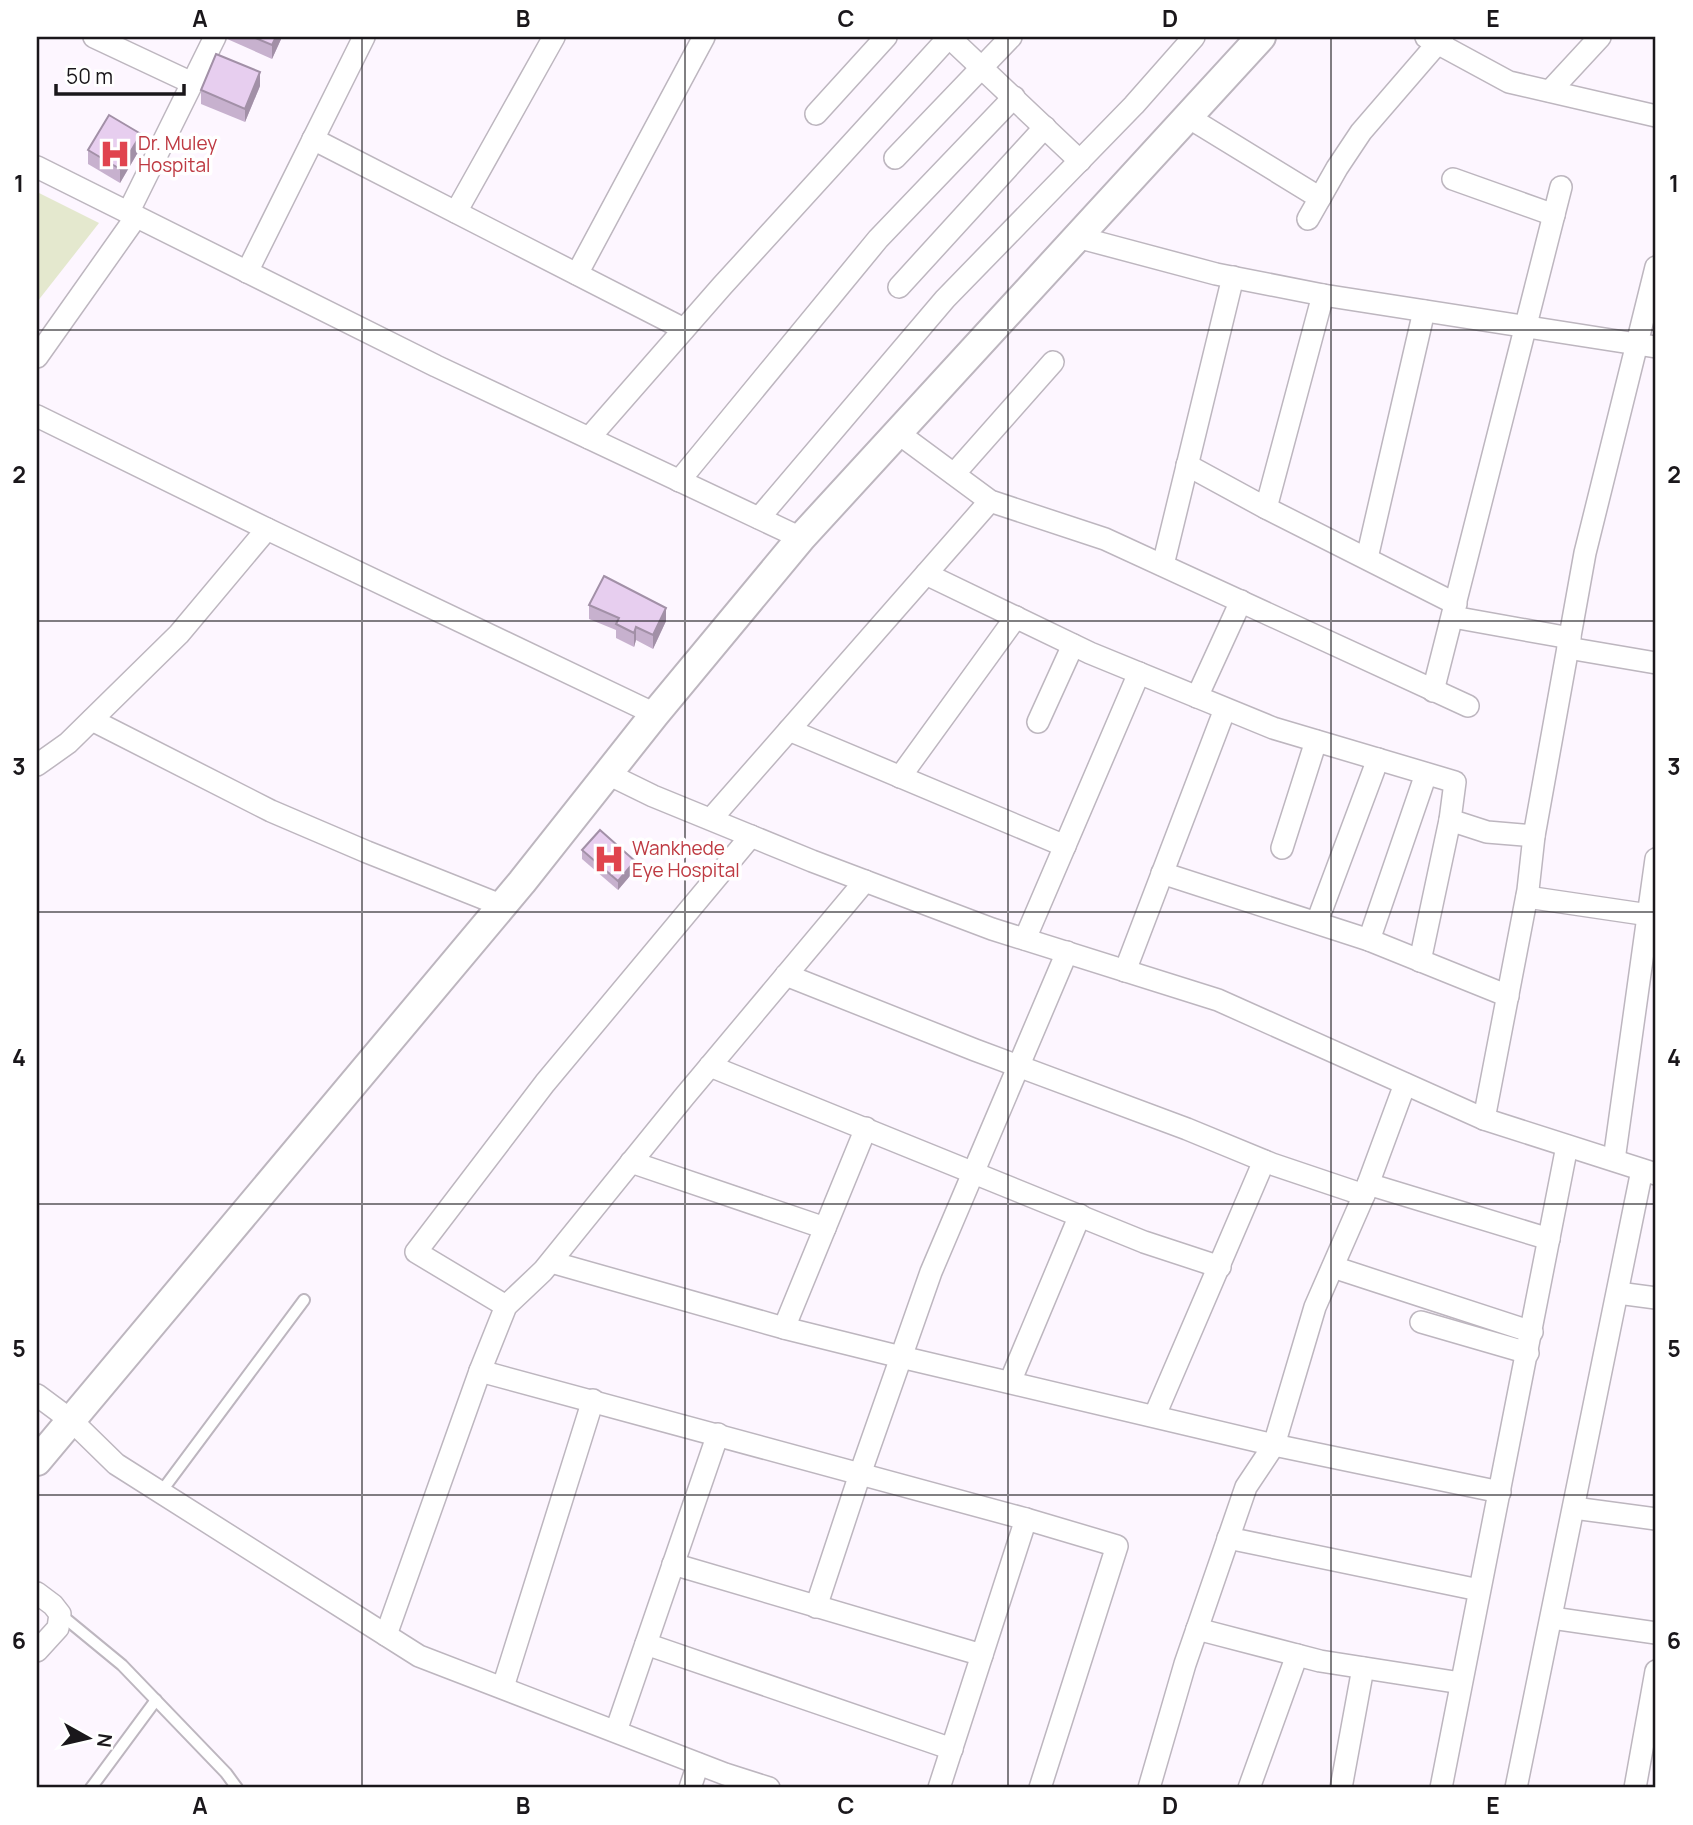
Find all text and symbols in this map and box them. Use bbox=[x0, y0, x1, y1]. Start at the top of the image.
text: A bbox=[192, 2, 208, 34]
text: B bbox=[516, 2, 530, 34]
text: C bbox=[838, 2, 855, 34]
text: D bbox=[1162, 2, 1178, 34]
text: E bbox=[1486, 2, 1500, 34]
scale bar bbox=[56, 52, 184, 96]
text: 50 m bbox=[66, 62, 113, 90]
place label: Dr. Muley Hospital bbox=[138, 130, 217, 178]
hospital icon: Dr. Muley Hospital bbox=[98, 137, 132, 171]
text: 1 bbox=[14, 167, 24, 199]
text: 1 bbox=[1669, 167, 1679, 199]
text: 2 bbox=[12, 458, 26, 490]
text: 2 bbox=[1667, 458, 1681, 490]
text: 3 bbox=[12, 750, 26, 782]
text: 3 bbox=[1667, 750, 1681, 782]
place label: Wankhede Eye Hospital bbox=[632, 835, 740, 883]
hospital icon: Wankhede Eye Hospital bbox=[592, 842, 626, 876]
text: 4 bbox=[12, 1041, 26, 1073]
text: 4 bbox=[1667, 1041, 1681, 1073]
text: 5 bbox=[12, 1332, 26, 1364]
text: 5 bbox=[1667, 1332, 1681, 1364]
text: 6 bbox=[12, 1624, 26, 1656]
text: 6 bbox=[1667, 1624, 1681, 1656]
north arrow bbox=[52, 1702, 122, 1772]
text: N bbox=[91, 1732, 119, 1749]
text: A bbox=[192, 1789, 208, 1821]
text: B bbox=[516, 1789, 530, 1821]
text: C bbox=[838, 1789, 855, 1821]
text: D bbox=[1162, 1789, 1178, 1821]
text: E bbox=[1486, 1789, 1500, 1821]

